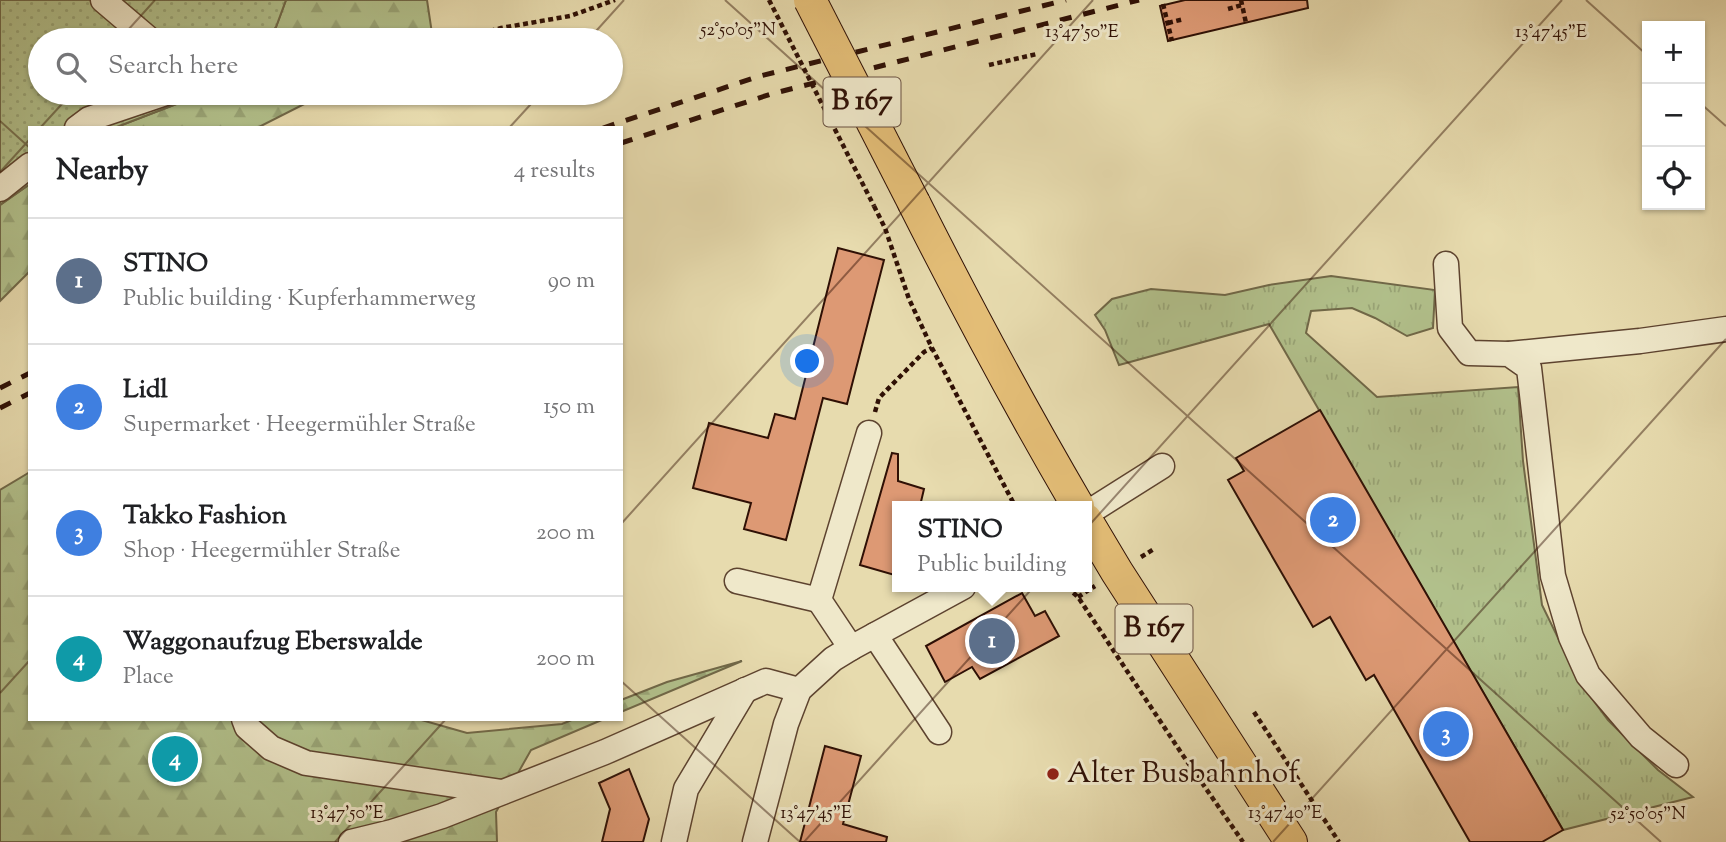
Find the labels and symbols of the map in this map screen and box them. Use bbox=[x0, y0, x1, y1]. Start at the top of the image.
text: 52°50'05"N bbox=[699, 18, 776, 44]
text: 13°47'50"E bbox=[1045, 20, 1119, 46]
text: 13°47'45"E bbox=[1515, 20, 1587, 46]
road number: B 167 bbox=[824, 78, 900, 126]
your location bbox=[790, 344, 824, 378]
pin: 2 bbox=[1310, 494, 1356, 546]
road number: B 167 bbox=[1116, 604, 1192, 654]
pin: 1 bbox=[969, 615, 1015, 667]
pin: 3 bbox=[1423, 708, 1469, 760]
pin: 4 bbox=[152, 733, 198, 785]
place label: Alter Busbahnhof bbox=[1067, 753, 1300, 796]
marker: Alter Busbahnhof bbox=[1045, 766, 1061, 782]
text: 13°47'50"E bbox=[310, 801, 384, 827]
text: 13°47'45"E bbox=[780, 801, 852, 827]
text: 13°47'40"E bbox=[1248, 801, 1322, 827]
text: 52°50'05"N bbox=[1609, 802, 1686, 828]

